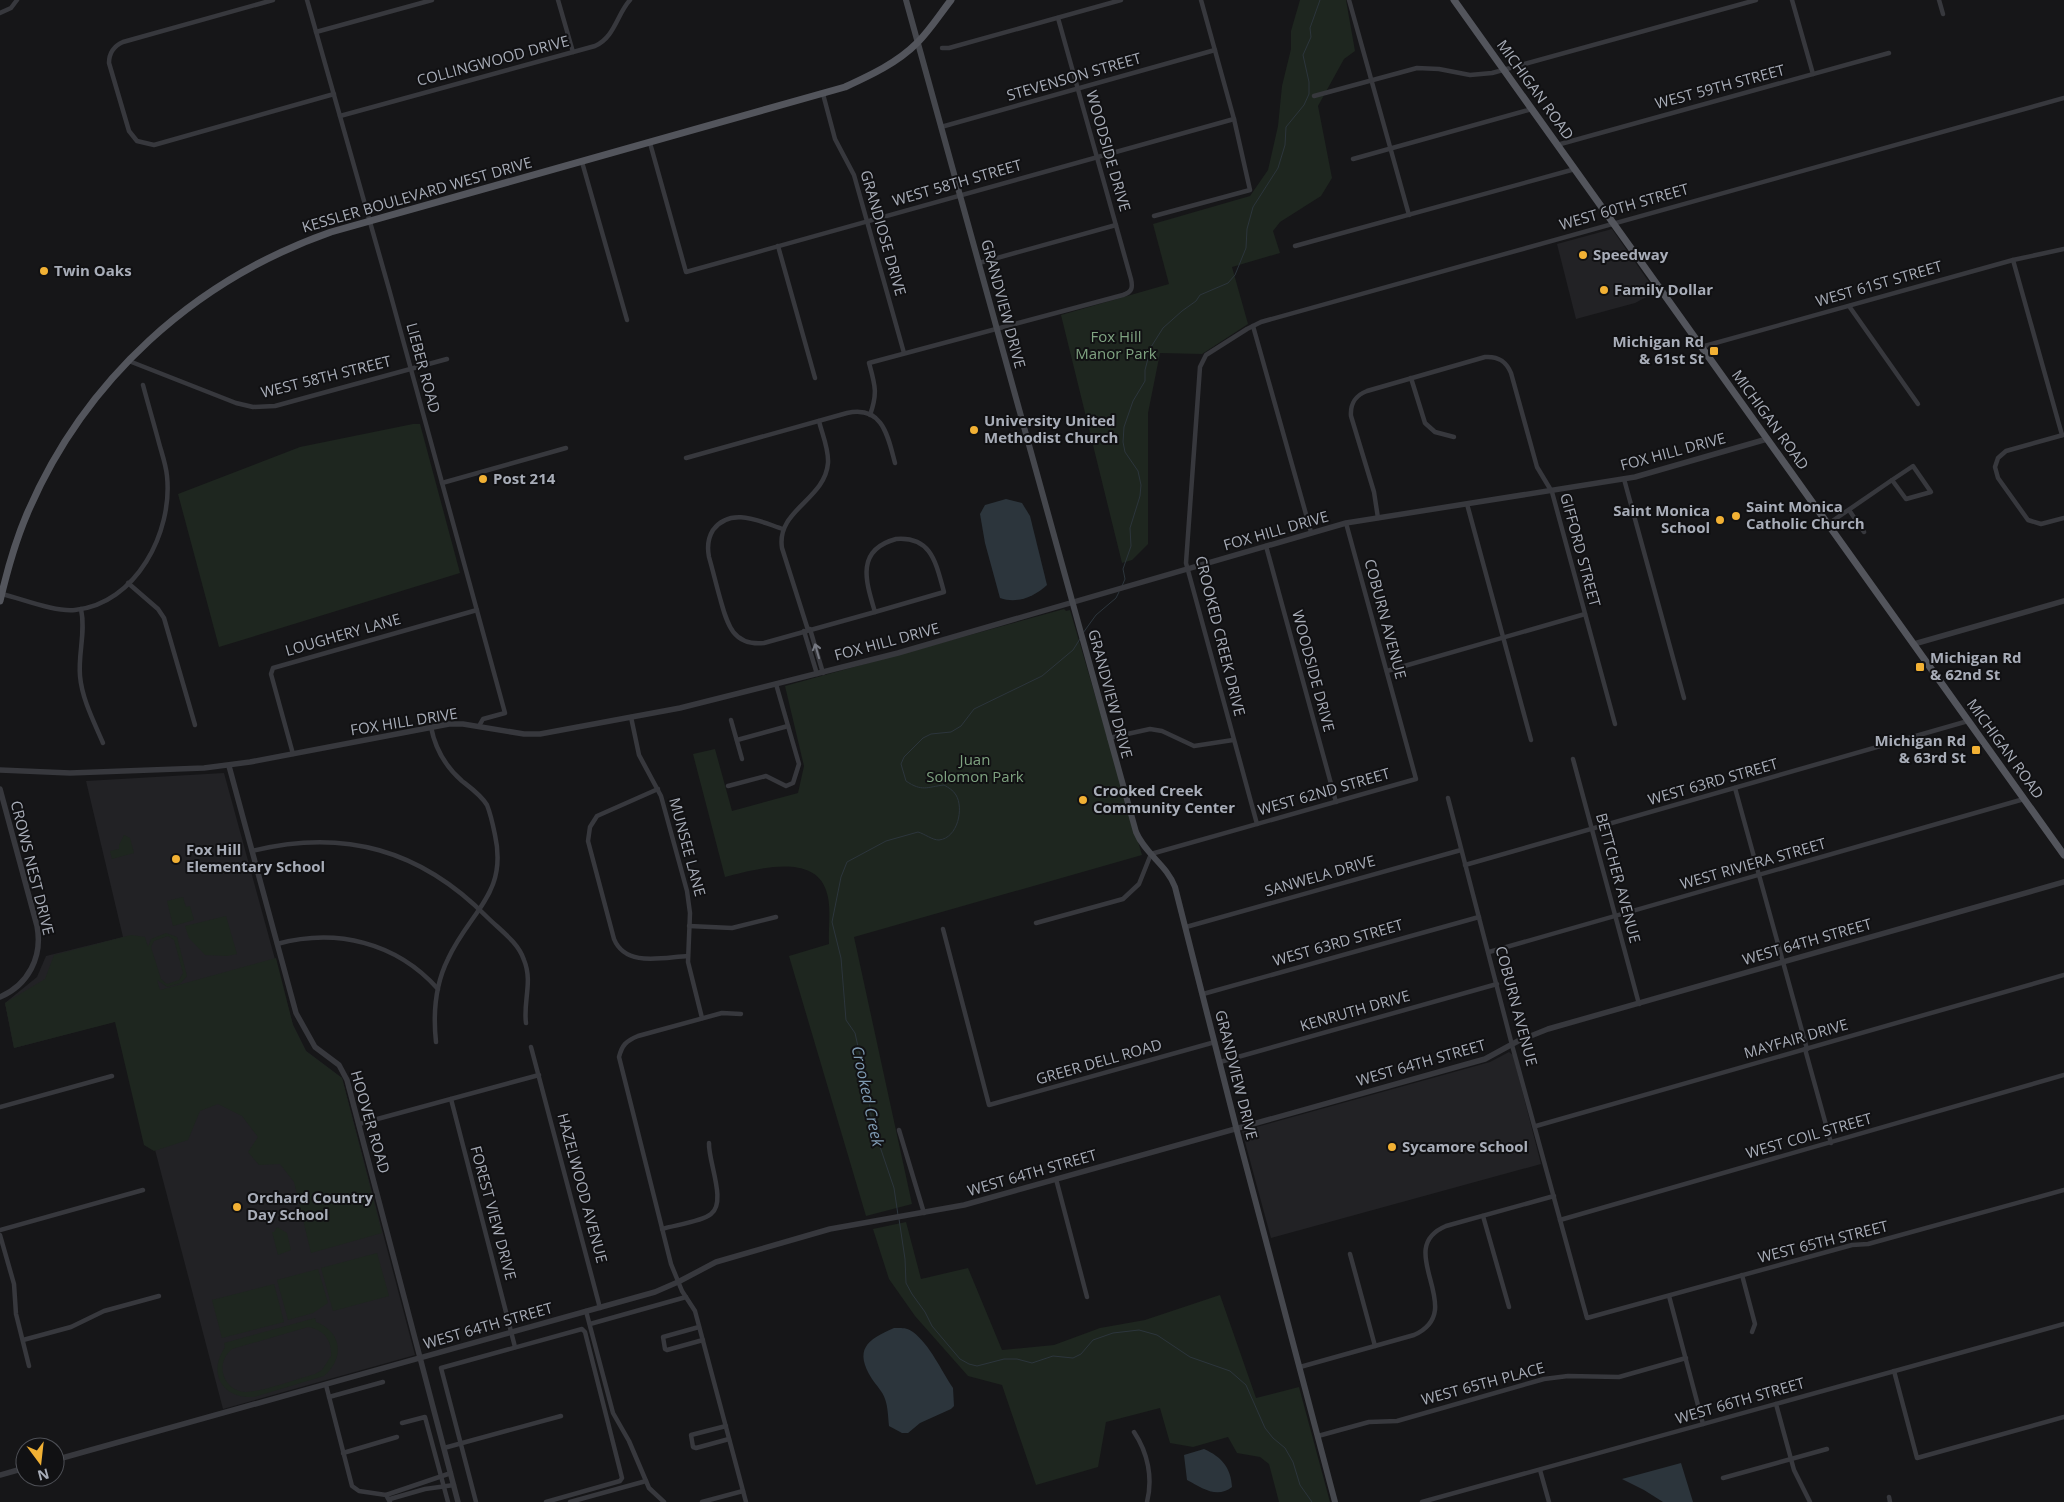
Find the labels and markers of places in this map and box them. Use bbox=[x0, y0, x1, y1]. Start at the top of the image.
place label: Speedway bbox=[1593, 244, 1669, 264]
marker: Speedway bbox=[1577, 249, 1589, 261]
place label: Twin Oaks bbox=[54, 260, 132, 280]
marker: Twin Oaks bbox=[38, 265, 50, 277]
place label: Family Dollar bbox=[1614, 279, 1713, 299]
marker: Family Dollar bbox=[1598, 284, 1610, 296]
place label: Michigan Rd & 61st St bbox=[1612, 331, 1704, 368]
marker: Michigan Rd & 61st St bbox=[1708, 345, 1720, 357]
place label: University United Methodist Church bbox=[984, 410, 1118, 447]
marker: University United Methodist Church bbox=[968, 424, 980, 436]
place label: Post 214 bbox=[493, 468, 556, 488]
marker: Post 214 bbox=[477, 473, 489, 485]
place label: Saint Monica Catholic Church bbox=[1746, 496, 1865, 533]
place label: Saint Monica School bbox=[1613, 500, 1710, 537]
marker: Saint Monica Catholic Church bbox=[1730, 510, 1742, 522]
marker: Saint Monica School bbox=[1714, 514, 1726, 526]
place label: Michigan Rd & 62nd St bbox=[1930, 647, 2022, 684]
marker: Michigan Rd & 62nd St bbox=[1914, 661, 1926, 673]
place label: Michigan Rd & 63rd St bbox=[1874, 730, 1966, 767]
marker: Michigan Rd & 63rd St bbox=[1970, 744, 1982, 756]
place label: Crooked Creek Community Center bbox=[1093, 780, 1235, 817]
marker: Crooked Creek Community Center bbox=[1077, 794, 1089, 806]
place label: Fox Hill Elementary School bbox=[186, 839, 325, 876]
marker: Fox Hill Elementary School bbox=[170, 853, 182, 865]
place label: Sycamore School bbox=[1402, 1136, 1528, 1156]
marker: Sycamore School bbox=[1386, 1141, 1398, 1153]
place label: Orchard Country Day School bbox=[247, 1187, 373, 1224]
marker: Orchard Country Day School bbox=[231, 1201, 243, 1213]

